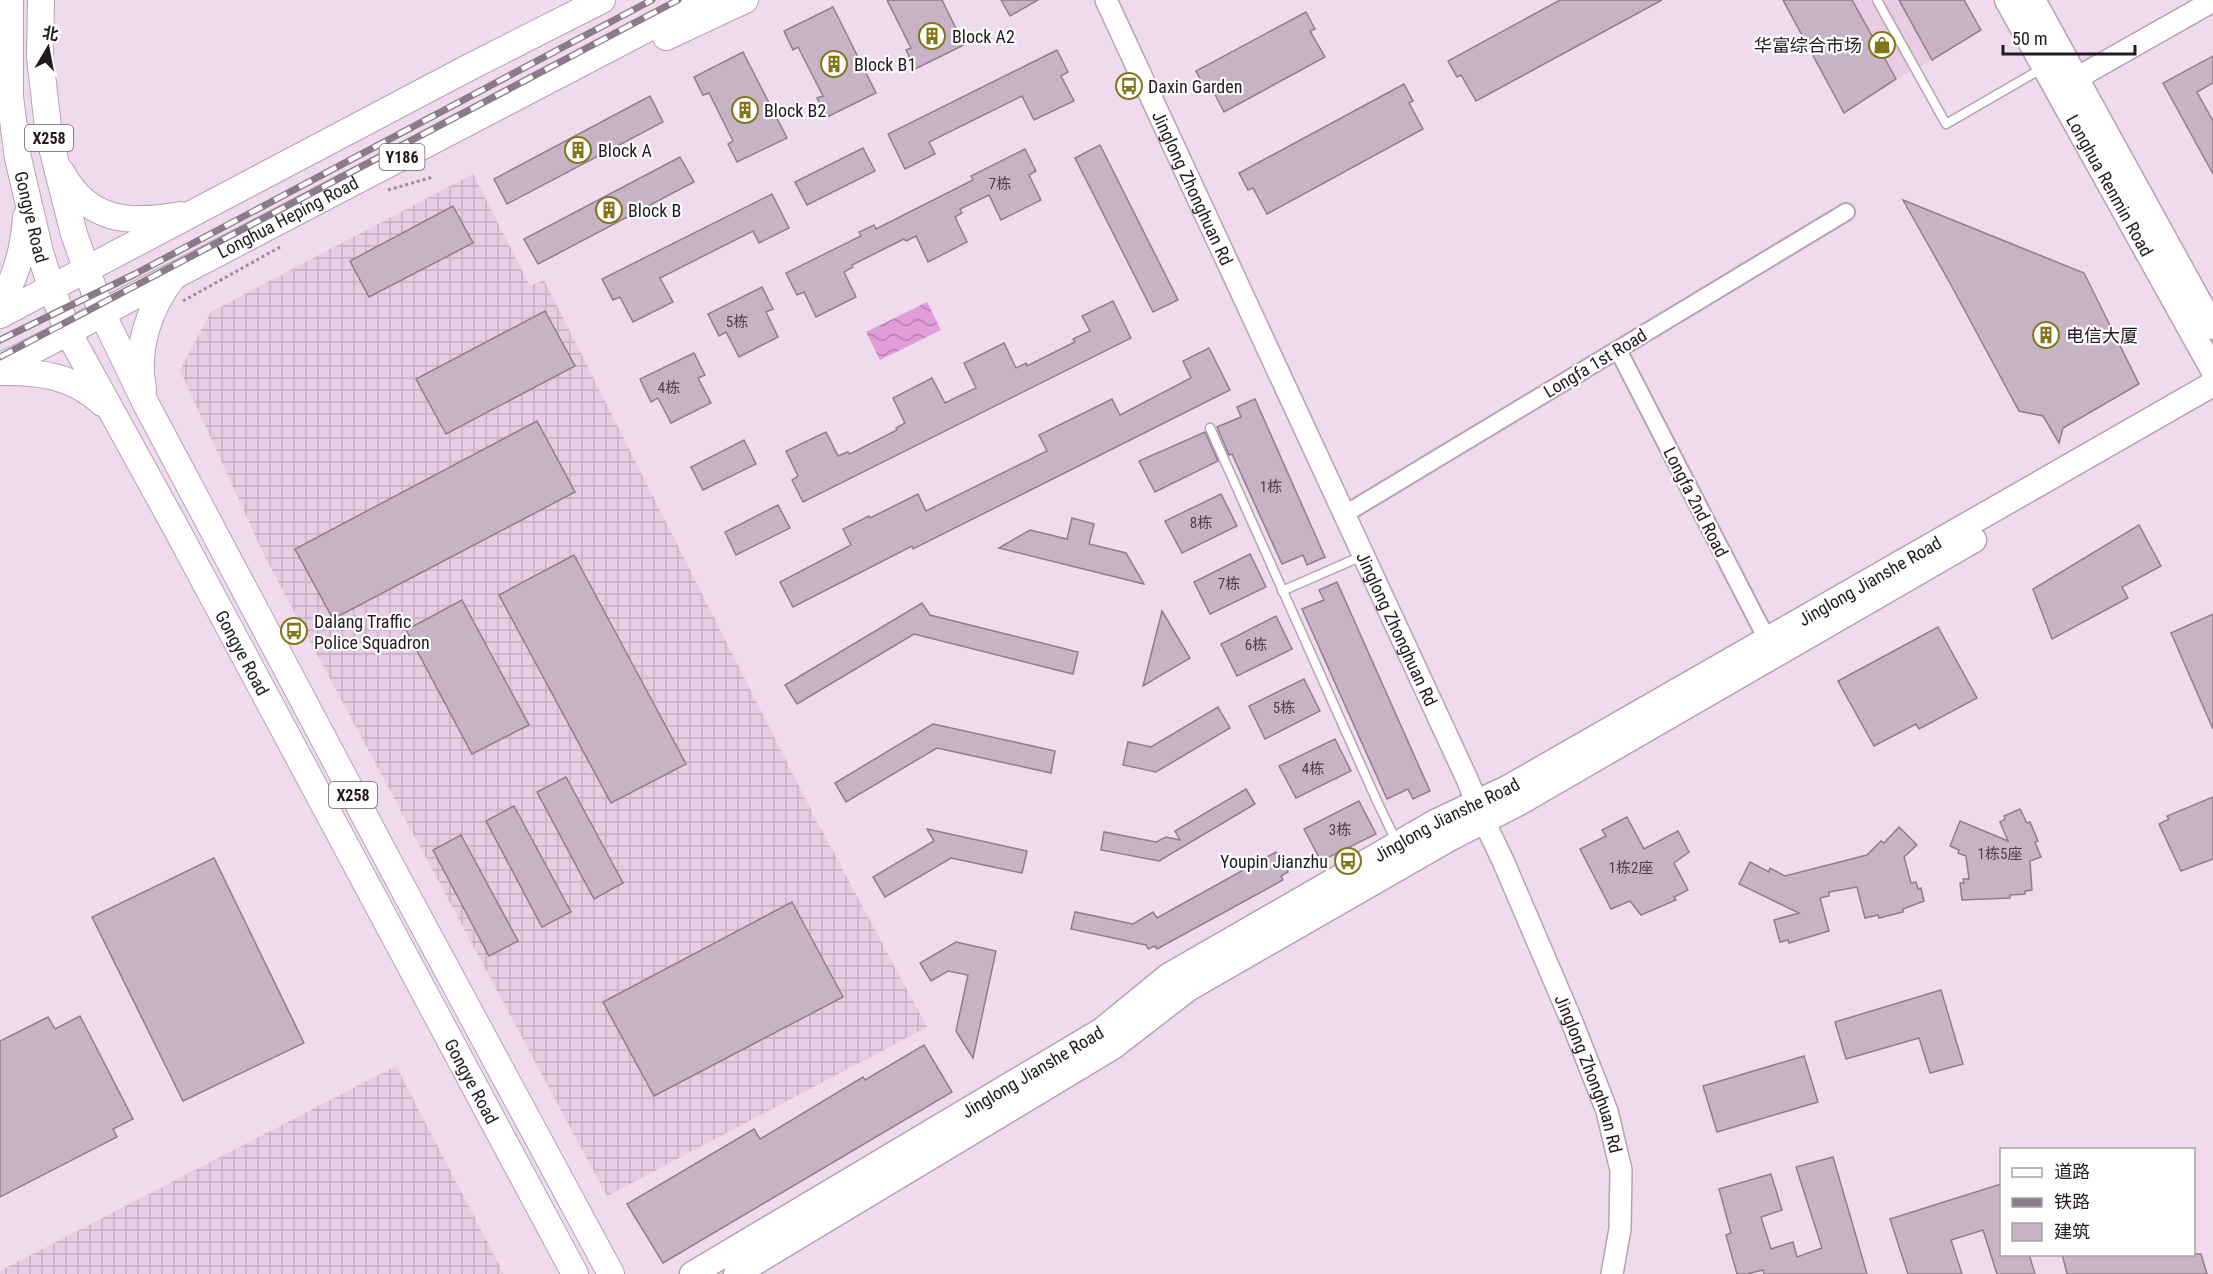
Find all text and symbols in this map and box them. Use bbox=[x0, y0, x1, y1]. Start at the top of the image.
north arrow bbox=[18, 18, 78, 78]
scale bar bbox=[2003, 18, 2135, 56]
building icon: Block A2 bbox=[917, 21, 947, 51]
text: 北 bbox=[41, 23, 60, 44]
place label: Block A2 bbox=[952, 26, 1015, 47]
text: 50 m bbox=[2012, 28, 2047, 49]
shop icon: 华富综合市场 bbox=[1867, 30, 1897, 60]
place label: 华富综合市场 bbox=[1754, 35, 1862, 56]
building icon: Block B1 bbox=[819, 49, 849, 79]
place label: Block B1 bbox=[854, 54, 916, 75]
bus stop icon: Daxin Garden bbox=[1114, 71, 1144, 101]
place label: Daxin Garden bbox=[1148, 76, 1242, 97]
building icon: Block B2 bbox=[730, 95, 760, 125]
place label: Block B2 bbox=[764, 100, 826, 121]
street label: Jinglong Zhonghuan Rd bbox=[1148, 107, 1238, 268]
street label: Longhua Renmin Road bbox=[2062, 111, 2158, 260]
road number: X258 bbox=[25, 125, 73, 151]
building icon: Block A bbox=[563, 135, 593, 165]
place label: Block A bbox=[598, 140, 653, 161]
road number: Y186 bbox=[380, 144, 424, 170]
street label: Gongye Road bbox=[11, 169, 53, 265]
street label: Longhua Heping Road bbox=[214, 171, 361, 262]
house number: 7栋 bbox=[989, 175, 1011, 193]
building icon: Block B bbox=[594, 195, 624, 225]
place label: Block B bbox=[628, 200, 681, 221]
house number: 5栋 bbox=[726, 313, 748, 331]
building icon: 电信大厦 bbox=[2031, 320, 2061, 350]
street label: Longfa 1st Road bbox=[1540, 324, 1650, 402]
place label: 电信大厦 bbox=[2066, 325, 2138, 346]
house number: 4栋 bbox=[658, 379, 680, 397]
street label: Longfa 2nd Road bbox=[1659, 444, 1733, 560]
house number: 1栋 bbox=[1260, 478, 1282, 496]
house number: 8栋 bbox=[1190, 514, 1212, 532]
street label: Jinglong Jianshe Road bbox=[1794, 531, 1945, 630]
street label: Jinglong Zhonghuan Rd bbox=[1353, 548, 1442, 709]
house number: 7栋 bbox=[1218, 575, 1240, 593]
street label: Gongye Road bbox=[211, 607, 274, 699]
place label: Dalang Traffic Police Squadron bbox=[314, 611, 430, 653]
bus stop icon: Dalang Traffic Police Squadron bbox=[279, 616, 309, 646]
house number: 6栋 bbox=[1245, 636, 1267, 654]
house number: 5栋 bbox=[1273, 699, 1295, 717]
house number: 4栋 bbox=[1302, 760, 1324, 778]
street label: Jinglong Jianshe Road bbox=[1370, 773, 1523, 866]
road number: X258 bbox=[329, 782, 377, 808]
house number: 3栋 bbox=[1329, 821, 1351, 839]
house number: 1栋5座 bbox=[1978, 845, 2022, 863]
bus stop icon: Youpin Jianzhu bbox=[1333, 846, 1363, 876]
place label: Youpin Jianzhu bbox=[1220, 851, 1328, 872]
house number: 1栋2座 bbox=[1609, 859, 1653, 877]
street label: Jinglong Zhonghuan Rd bbox=[1551, 991, 1627, 1155]
street label: Jinglong Jianshe Road bbox=[958, 1021, 1107, 1122]
street label: Gongye Road bbox=[441, 1035, 503, 1127]
legend bbox=[2000, 1148, 2195, 1256]
text: 道路 bbox=[2054, 1161, 2090, 1182]
text: 铁路 bbox=[2054, 1191, 2090, 1212]
text: 建筑 bbox=[2054, 1221, 2090, 1242]

